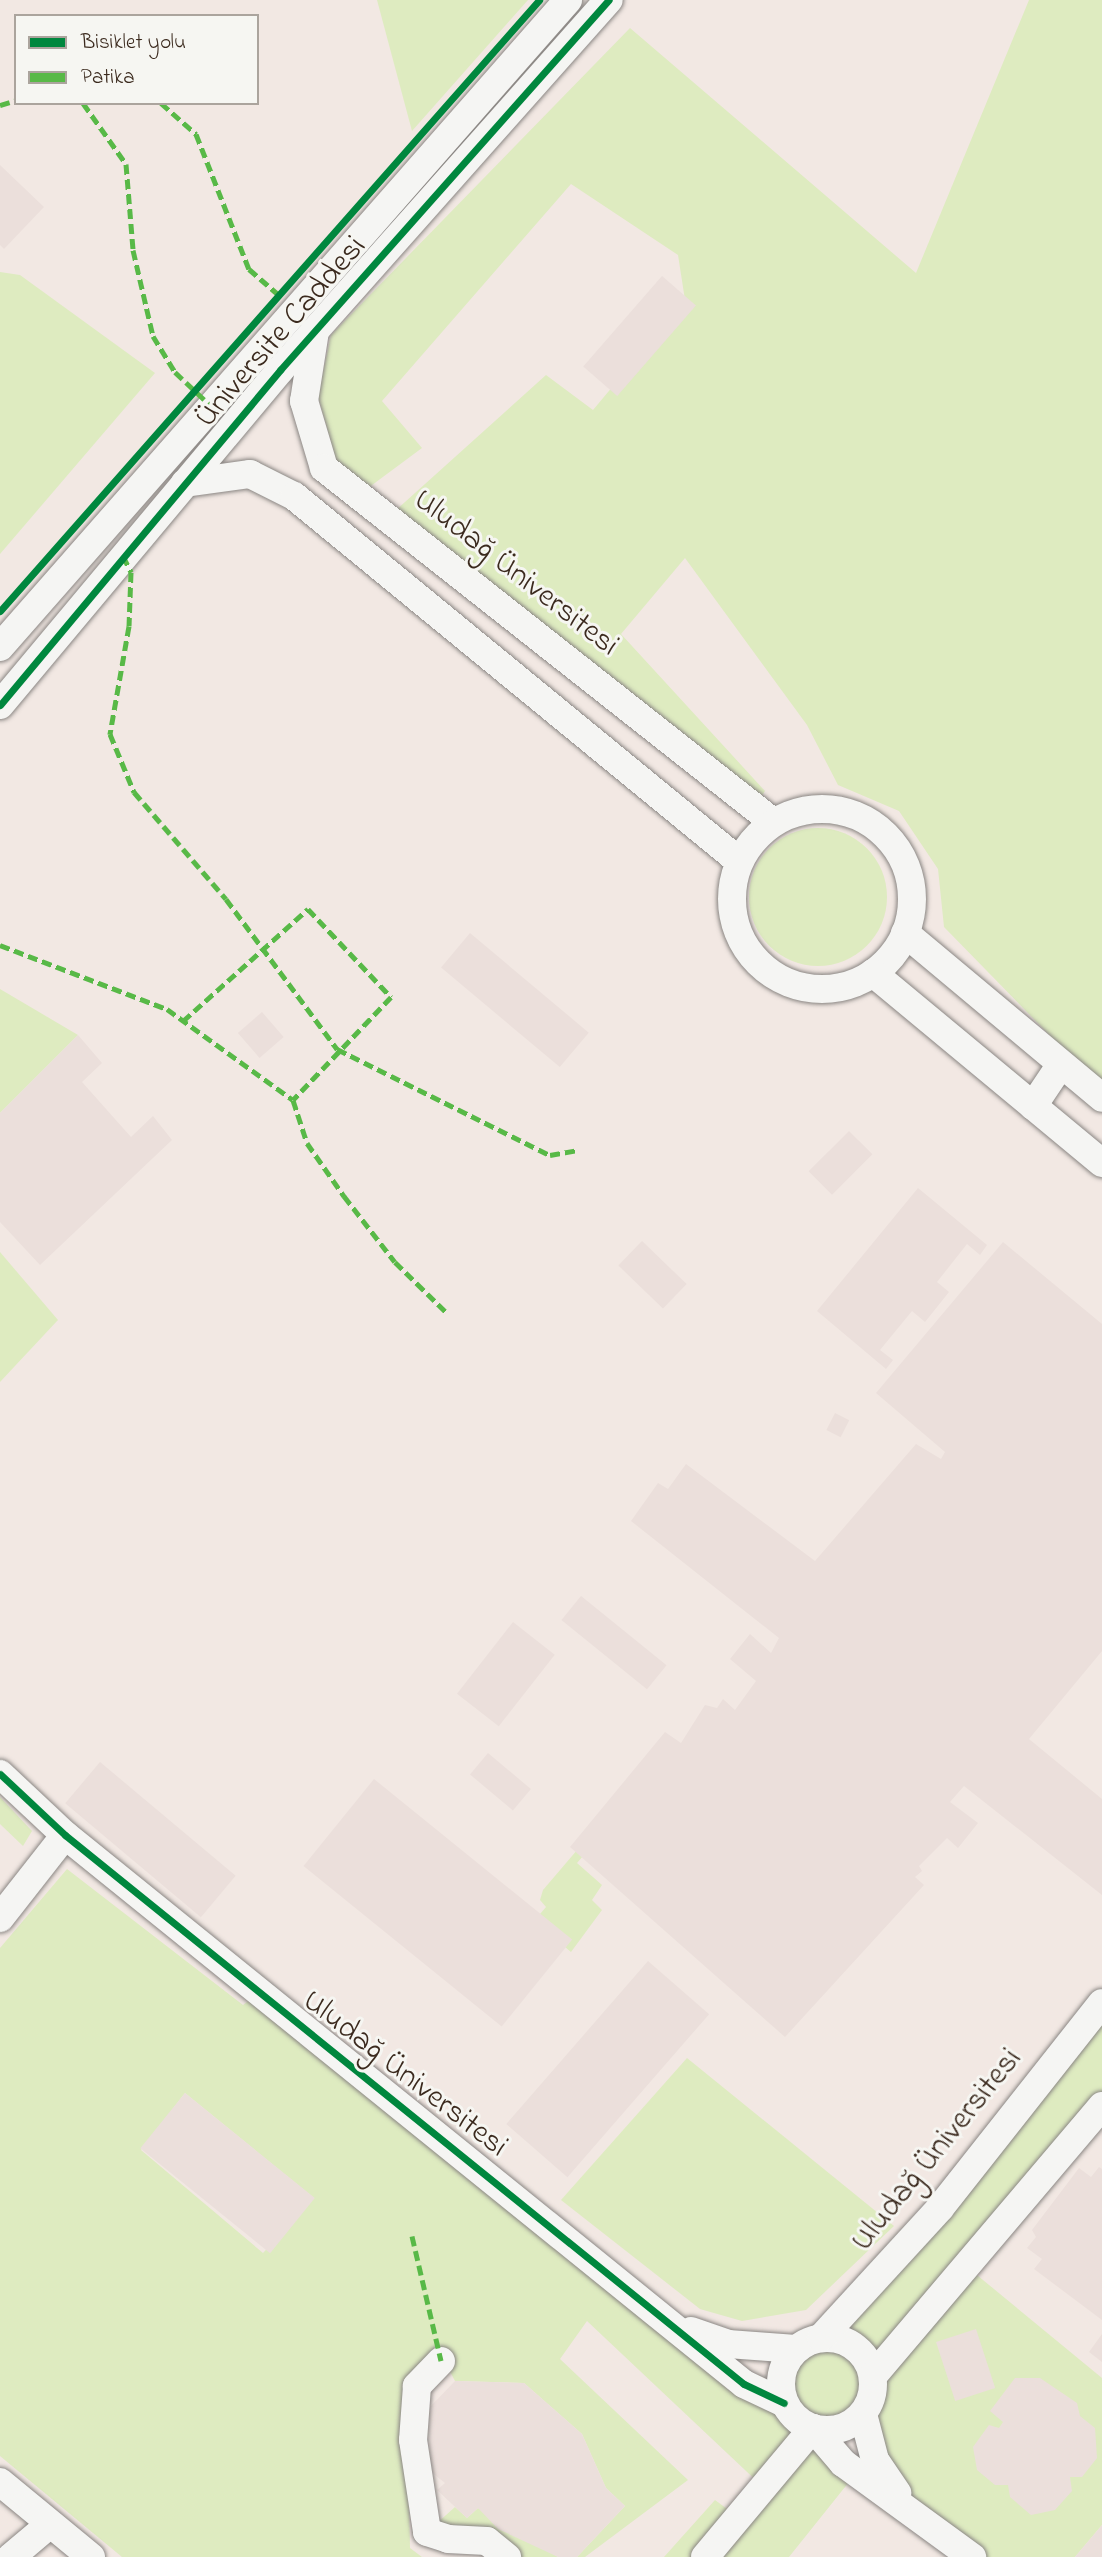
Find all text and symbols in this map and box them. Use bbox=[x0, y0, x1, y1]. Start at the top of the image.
legend bbox=[14, 14, 259, 105]
text: Bisiklet yolu bbox=[81, 28, 186, 58]
text: Patika bbox=[81, 63, 135, 93]
street label: Üniversite Caddesi bbox=[188, 229, 376, 437]
street label: Uludağ Üniversitesi bbox=[405, 482, 625, 666]
street label: Uludağ Üniversitesi bbox=[294, 1983, 514, 2167]
street label: Uludağ Üniversitesi bbox=[844, 2042, 1032, 2260]

